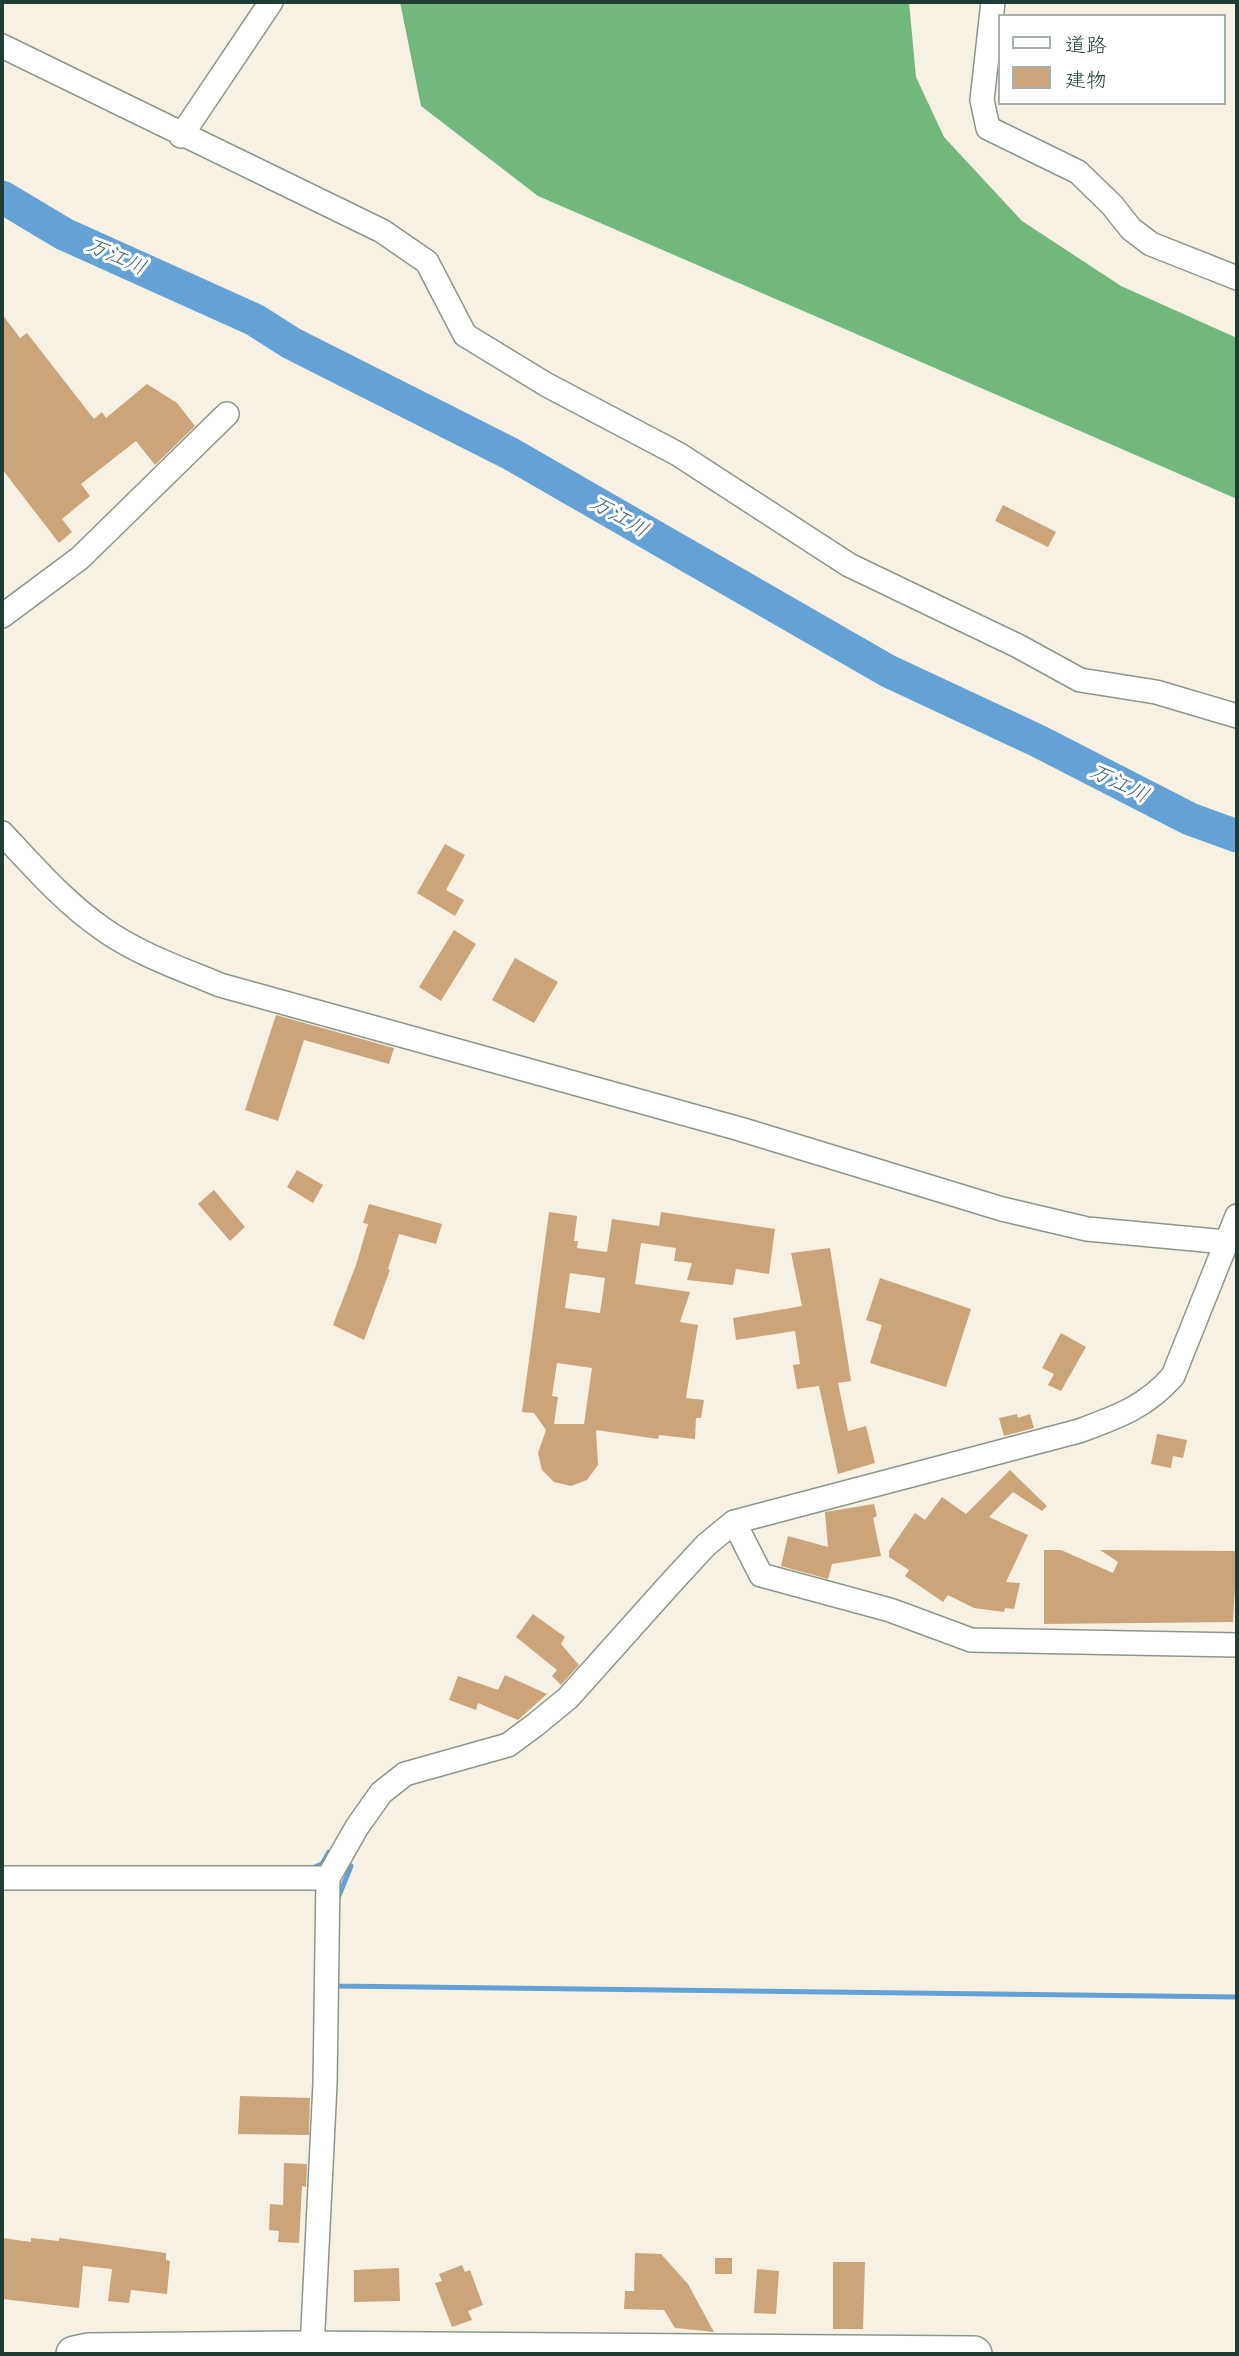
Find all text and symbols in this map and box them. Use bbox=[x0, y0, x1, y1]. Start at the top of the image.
legend bbox=[998, 14, 1225, 105]
text: 道路 bbox=[1065, 27, 1107, 59]
text: 建物 bbox=[1065, 62, 1107, 94]
water label: 万江川 bbox=[82, 233, 150, 281]
water label: 万江川 bbox=[585, 490, 653, 544]
water label: 万江川 bbox=[1085, 759, 1153, 809]

